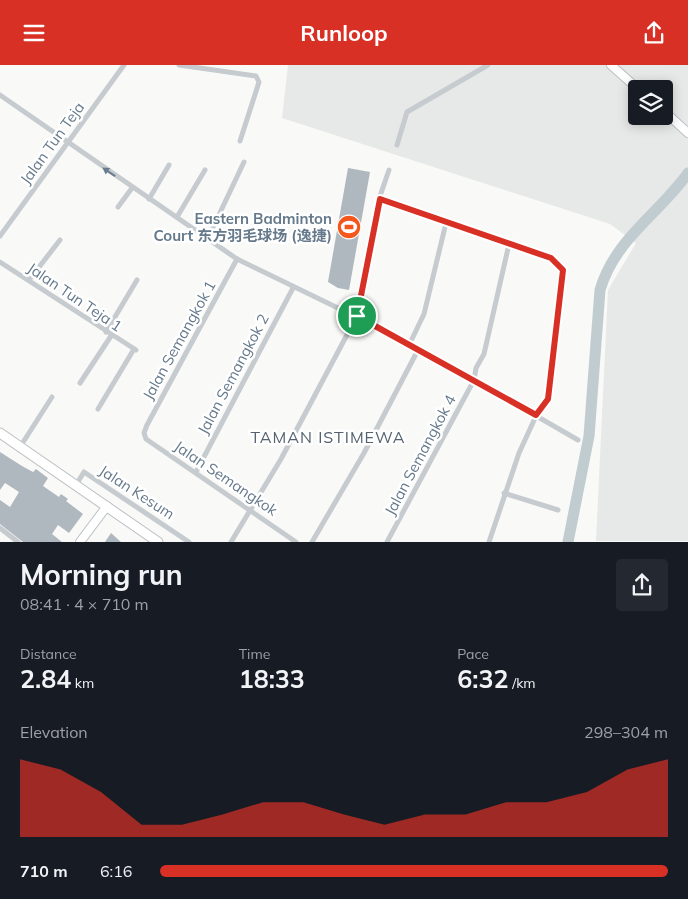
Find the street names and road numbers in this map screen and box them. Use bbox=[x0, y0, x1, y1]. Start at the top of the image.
street label: Jalan Tun Teja bbox=[16, 98, 88, 188]
street label: Jalan Tun Teja 1 bbox=[24, 258, 126, 336]
street label: Jalan Semangkok 1 bbox=[138, 277, 220, 403]
street label: Jalan Semangkok 2 bbox=[193, 311, 273, 437]
street label: Jalan Semangkok 4 bbox=[380, 392, 460, 518]
street label: Jalan Semangkok bbox=[171, 436, 282, 520]
street label: Jalan Kesum bbox=[96, 461, 178, 523]

